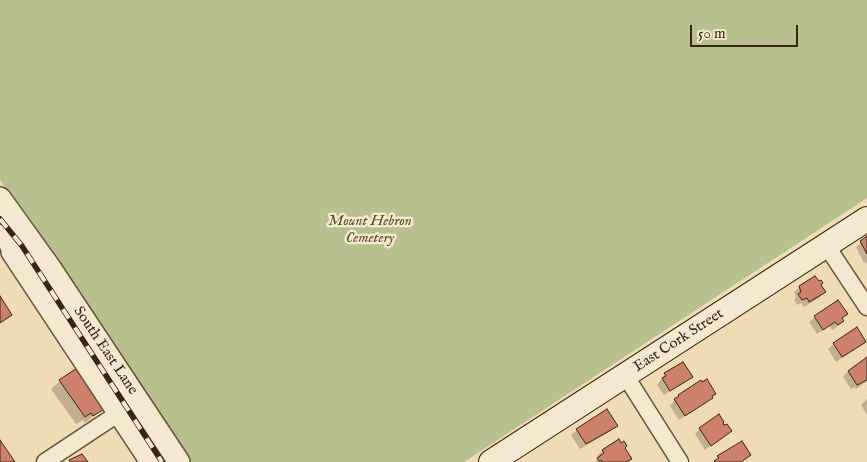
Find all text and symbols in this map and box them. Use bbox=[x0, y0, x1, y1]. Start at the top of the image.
scale bar bbox=[692, 15, 800, 47]
text: 50 m bbox=[698, 24, 726, 43]
park label: Mount Hebron Cemetery bbox=[328, 213, 412, 248]
street label: South East Lane bbox=[69, 303, 141, 399]
street label: East Cork Street bbox=[631, 305, 727, 377]

